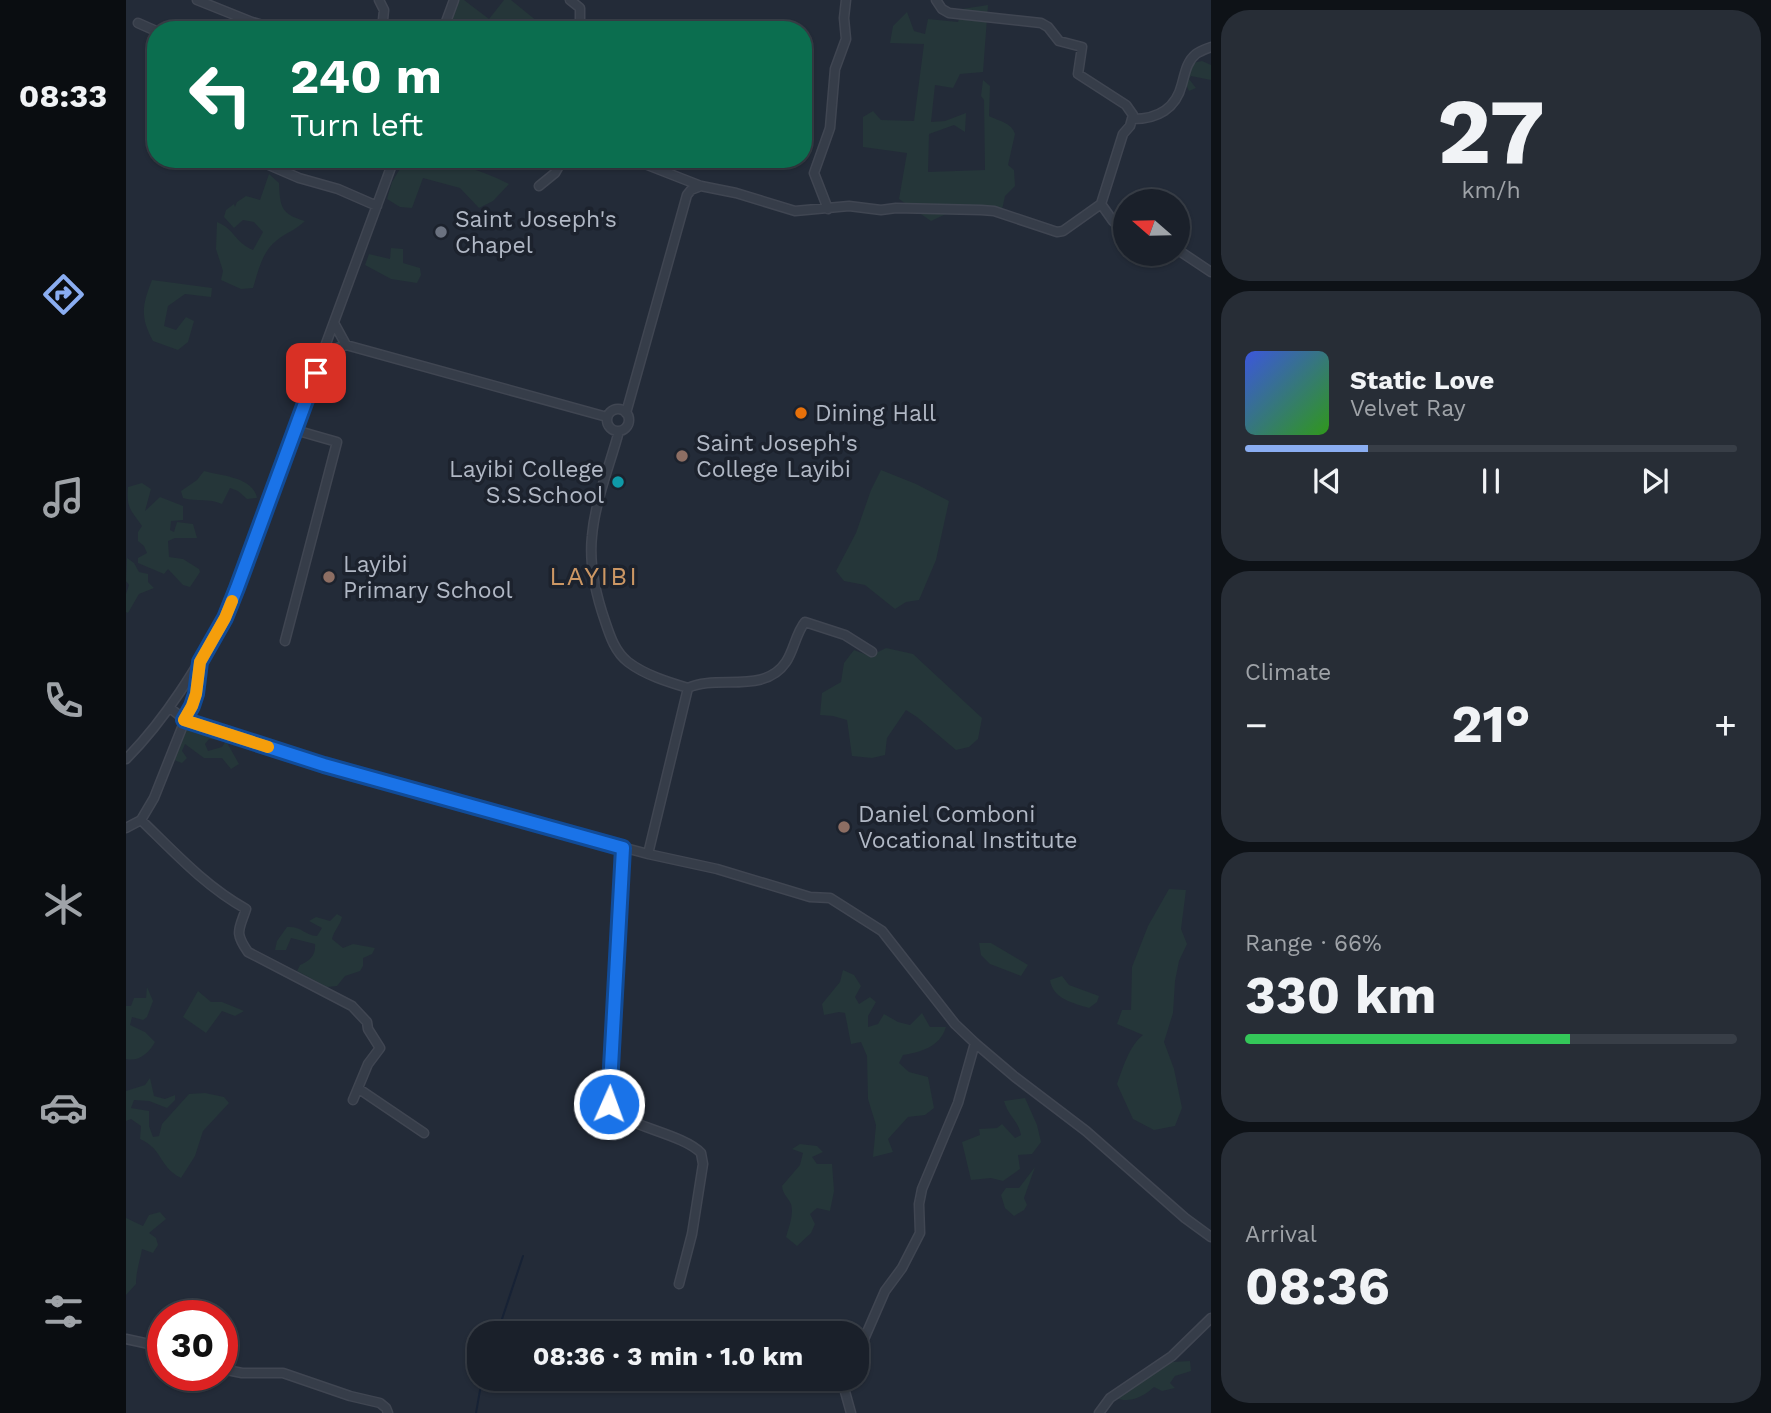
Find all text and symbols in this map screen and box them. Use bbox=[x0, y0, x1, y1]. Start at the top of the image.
text: 240 m bbox=[290, 47, 442, 105]
icon: left bbox=[175, 49, 266, 140]
text: 08:33 bbox=[19, 77, 107, 115]
text: 27 bbox=[1437, 78, 1545, 185]
text: Turn left bbox=[290, 106, 423, 144]
text: km/h bbox=[1461, 177, 1521, 204]
north arrow bbox=[1113, 189, 1190, 266]
map controls bbox=[1113, 189, 1190, 266]
place label: Saint Joseph's Chapel bbox=[455, 206, 617, 259]
marker: Saint Joseph's Chapel bbox=[433, 224, 449, 240]
icon: directions bbox=[39, 270, 88, 319]
pin bbox=[286, 343, 346, 403]
icon: arrive bbox=[297, 354, 335, 392]
text: Static Love bbox=[1350, 365, 1494, 395]
text: Velvet Ray bbox=[1350, 395, 1466, 422]
place label: Dining Hall bbox=[815, 400, 936, 427]
marker: Dining Hall bbox=[793, 405, 809, 421]
place label: Saint Joseph's College Layibi bbox=[696, 430, 858, 483]
marker: Saint Joseph's College Layibi bbox=[674, 448, 690, 464]
place label: Layibi College S.S.School bbox=[449, 456, 604, 509]
icon: previous bbox=[1308, 462, 1346, 500]
icon: pause bbox=[1472, 462, 1510, 500]
icon: next bbox=[1636, 462, 1674, 500]
icon: music bbox=[39, 473, 88, 522]
marker: Layibi College S.S.School bbox=[610, 474, 626, 490]
place label: Layibi Primary School bbox=[343, 551, 513, 604]
district label: LAYIBI bbox=[549, 561, 639, 591]
marker: Layibi Primary School bbox=[321, 569, 337, 585]
text: Climate bbox=[1245, 659, 1331, 686]
icon: phone bbox=[39, 676, 88, 725]
text: 21° bbox=[1451, 694, 1531, 755]
text: − bbox=[1245, 703, 1268, 747]
text: + bbox=[1714, 703, 1737, 747]
place label: Daniel Comboni Vocational Institute bbox=[858, 801, 1078, 854]
marker: Daniel Comboni Vocational Institute bbox=[836, 819, 852, 835]
icon: climate bbox=[39, 880, 88, 929]
text: Range · 66% bbox=[1245, 930, 1382, 957]
text: 330 km bbox=[1245, 965, 1436, 1026]
position arrow bbox=[572, 1067, 646, 1141]
icon: car bbox=[39, 1083, 88, 1132]
text: Arrival bbox=[1245, 1221, 1317, 1248]
text: 08:36 bbox=[1245, 1256, 1390, 1317]
icon: filters bbox=[39, 1287, 88, 1336]
speed limit sign: 30 bbox=[147, 1300, 238, 1391]
text: 08:36 · 3 min · 1.0 km bbox=[533, 1341, 803, 1371]

